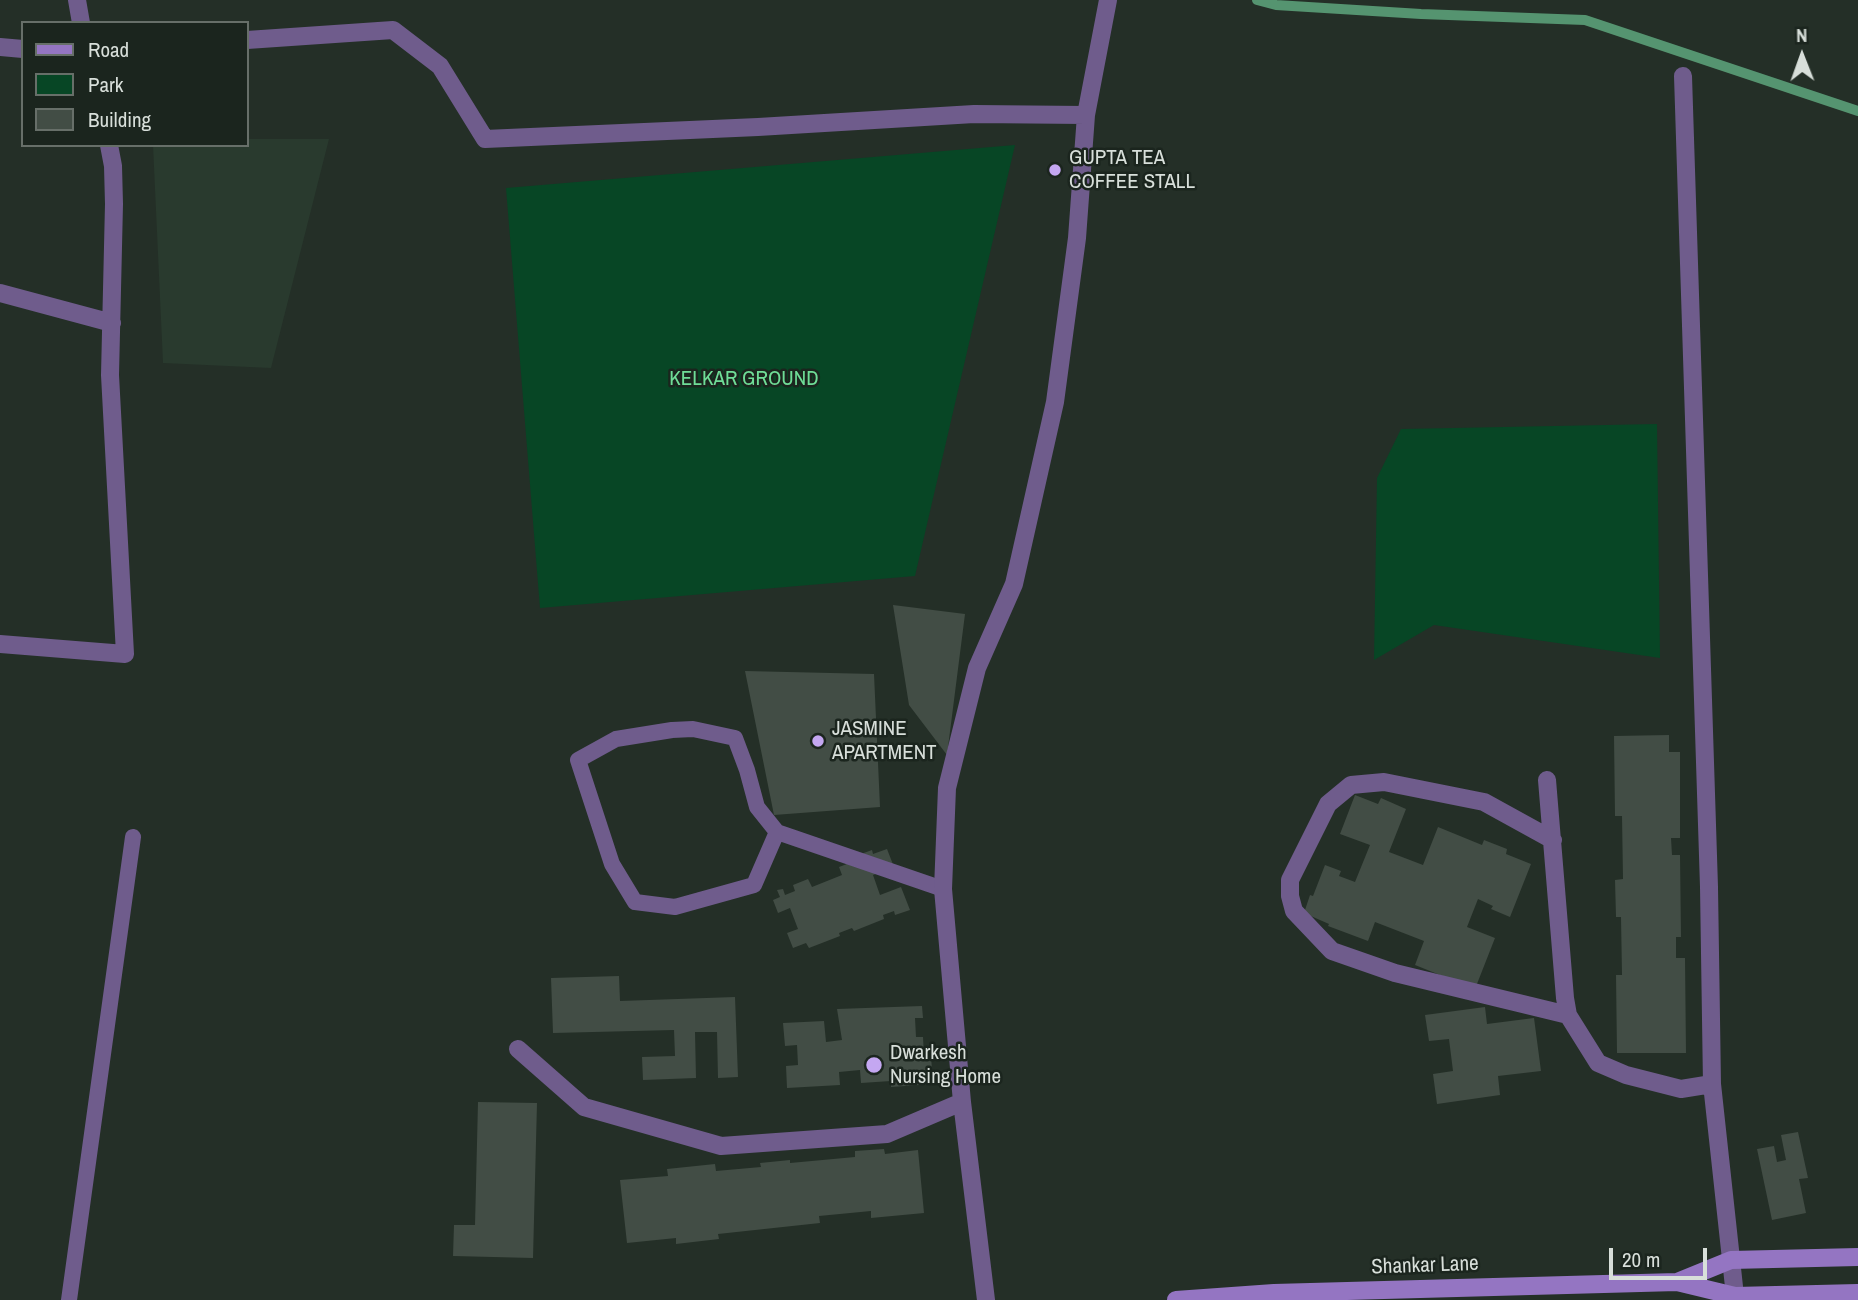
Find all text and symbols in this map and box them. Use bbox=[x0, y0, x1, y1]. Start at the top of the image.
legend bbox=[21, 21, 248, 147]
north arrow bbox=[1767, 21, 1837, 91]
text: N bbox=[1796, 22, 1807, 48]
text: Road bbox=[88, 35, 129, 64]
text: Park bbox=[88, 70, 123, 99]
text: Building bbox=[88, 105, 151, 134]
place label: GUPTA TEA COFFEE STALL bbox=[1069, 145, 1195, 195]
marker: GUPTA TEA COFFEE STALL bbox=[1047, 162, 1063, 178]
park label: KELKAR GROUND bbox=[669, 366, 819, 392]
place label: JASMINE APARTMENT bbox=[832, 716, 937, 766]
marker: JASMINE APARTMENT bbox=[810, 733, 826, 749]
place label: Dwarkesh Nursing Home bbox=[890, 1040, 1001, 1090]
marker: Dwarkesh Nursing Home bbox=[864, 1055, 884, 1075]
scale bar bbox=[1613, 1234, 1711, 1278]
text: 20 m bbox=[1622, 1245, 1660, 1274]
street label: Shankar Lane bbox=[1371, 1252, 1479, 1280]

